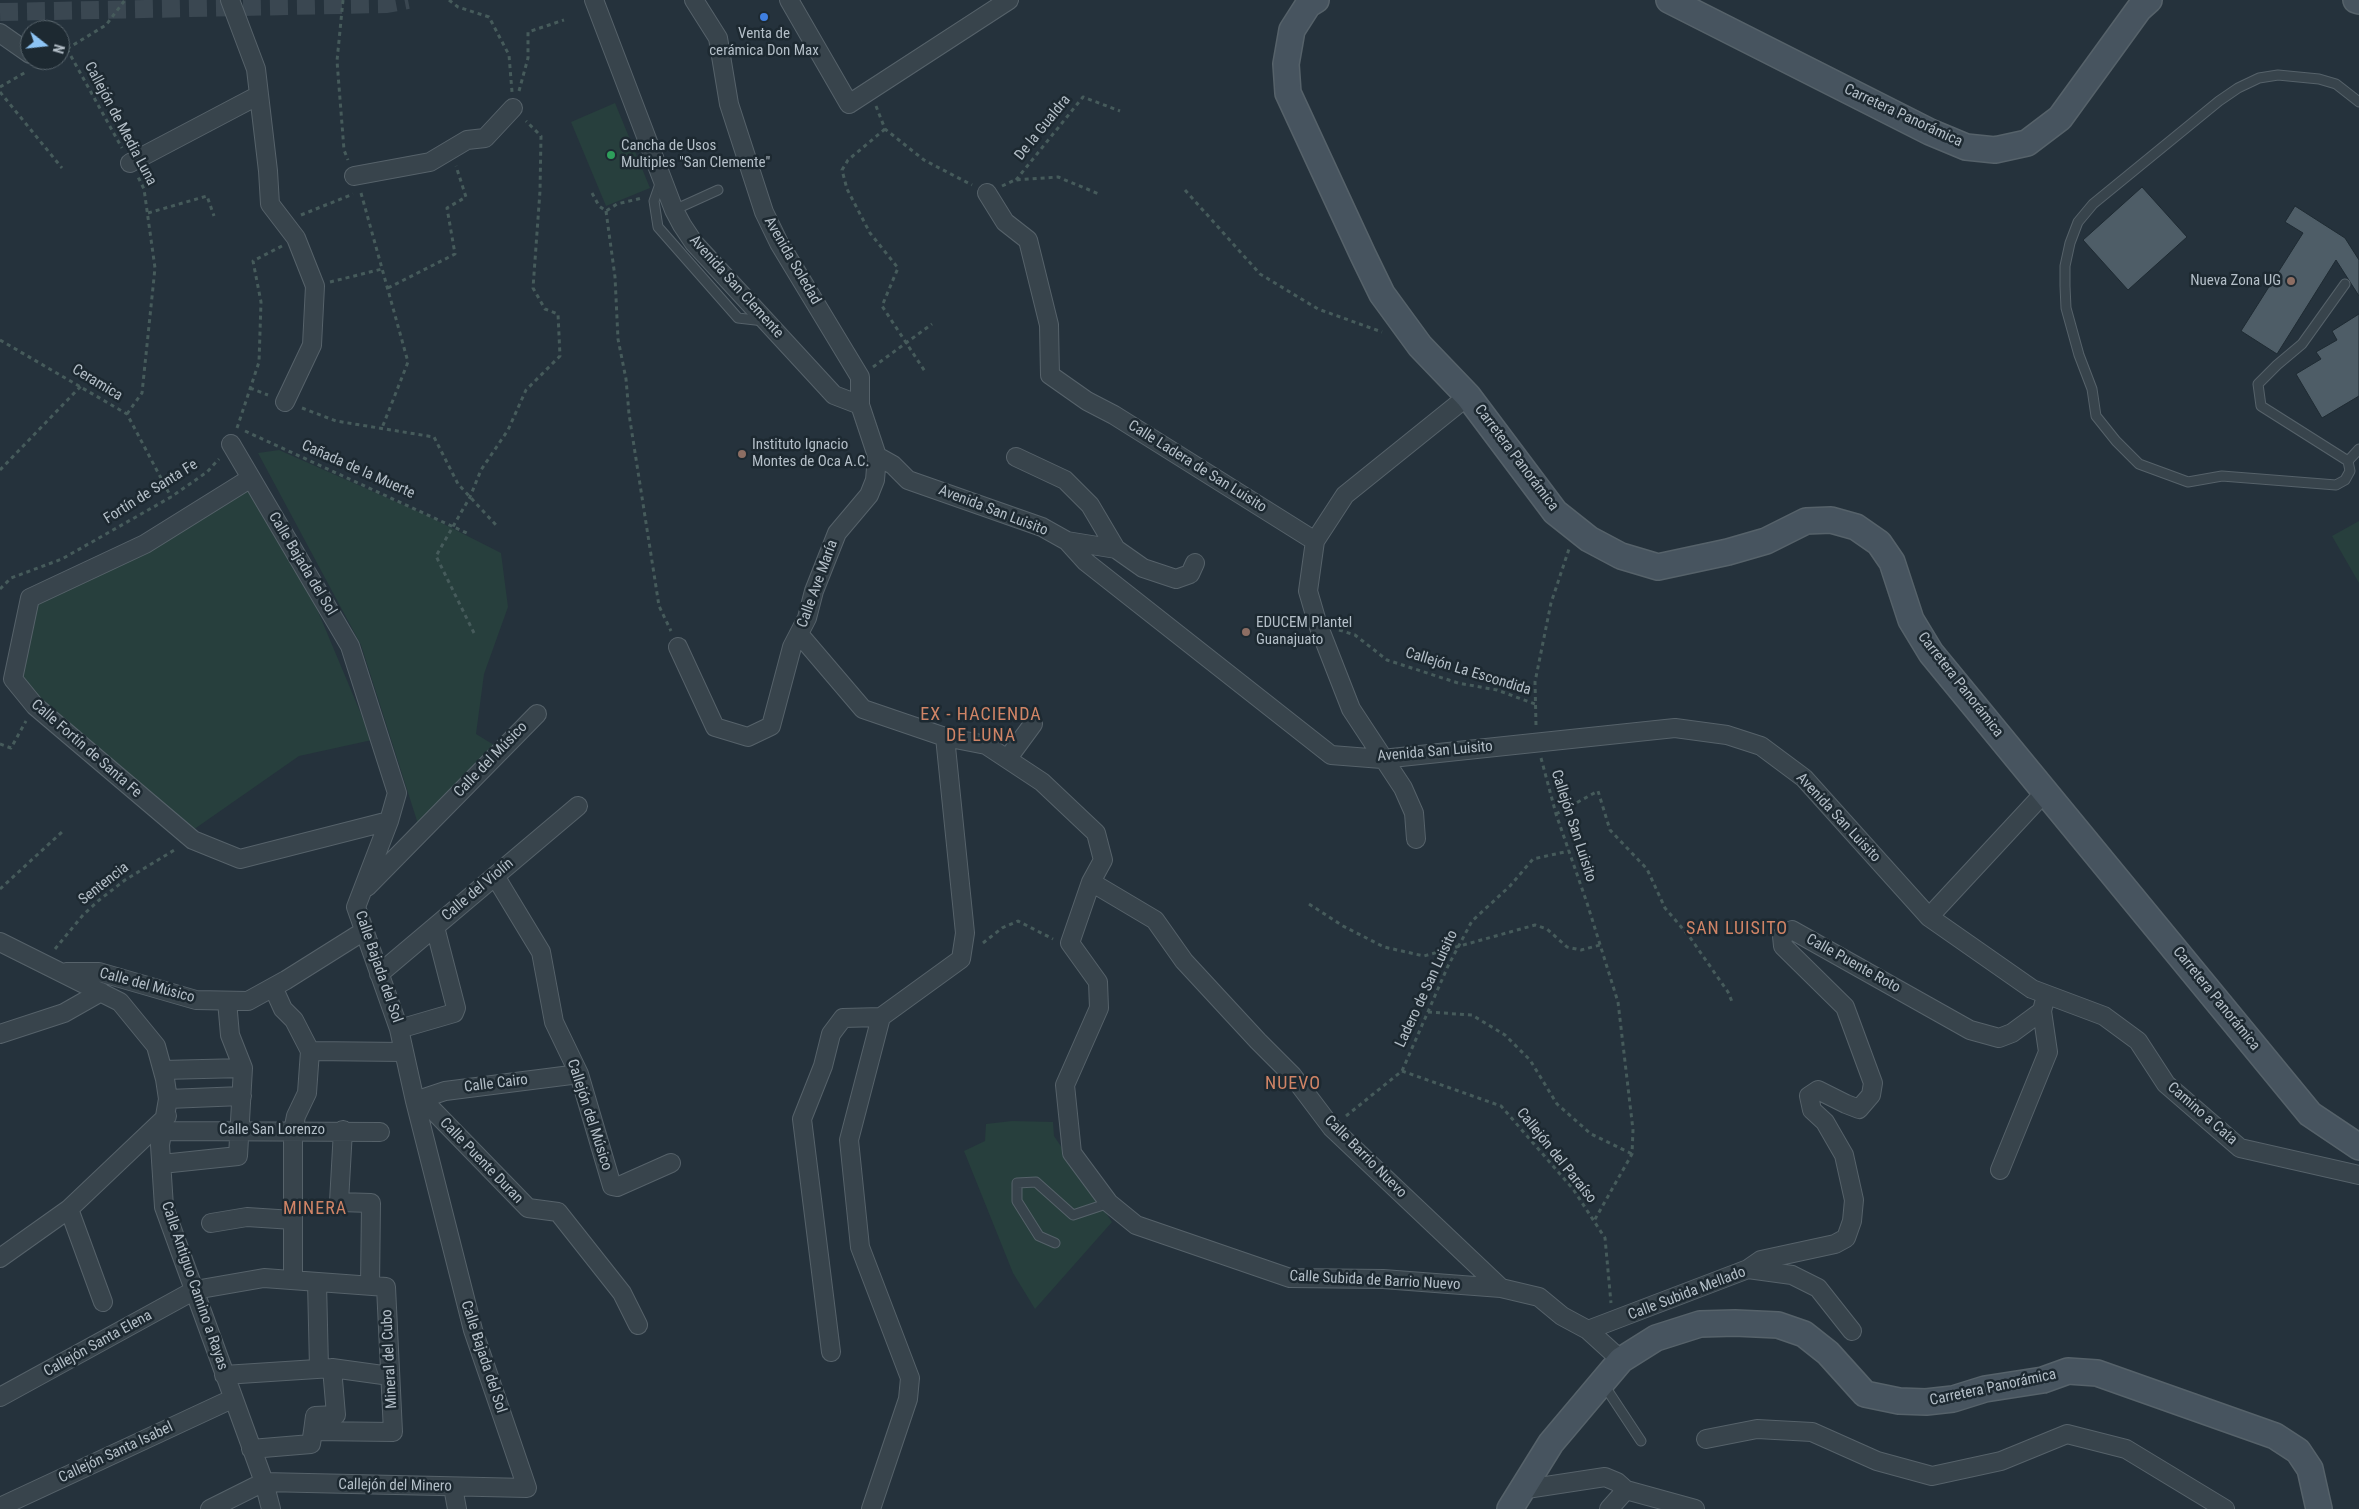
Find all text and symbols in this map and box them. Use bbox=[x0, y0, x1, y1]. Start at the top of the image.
marker: Venta de cerámica Don Max bbox=[758, 11, 770, 23]
north arrow bbox=[20, 20, 70, 70]
place label: Venta de cerámica Don Max bbox=[709, 25, 819, 60]
text: N bbox=[50, 43, 67, 55]
street label: Callejón de Media Luna bbox=[80, 59, 160, 189]
street label: Carretera Panorámica bbox=[1841, 81, 1965, 151]
street label: De la Gualdra bbox=[1011, 92, 1075, 164]
place label: Cancha de Usos Multiples "San Clemente" bbox=[621, 137, 770, 172]
marker: Cancha de Usos Multiples "San Clemente" bbox=[605, 149, 617, 161]
street label: Avenida Soledad bbox=[760, 214, 824, 308]
street label: Avenida San Clemente bbox=[685, 232, 787, 342]
place label: Nueva Zona UG bbox=[2190, 272, 2281, 290]
marker: Nueva Zona UG bbox=[2285, 275, 2297, 287]
street label: Ceramica bbox=[68, 361, 126, 405]
street label: Carretera Panorámica bbox=[1470, 401, 1562, 515]
street label: Calle Ladera de San Luisito bbox=[1124, 417, 1270, 517]
place label: Instituto Ignacio Montes de Oca A.C. bbox=[752, 436, 869, 471]
street label: Cañada de la Muerte bbox=[299, 437, 417, 503]
marker: Instituto Ignacio Montes de Oca A.C. bbox=[736, 448, 748, 460]
street label: Fortín de Santa Fe bbox=[101, 456, 201, 528]
street label: Avenida San Luisito bbox=[936, 482, 1050, 540]
street label: Calle Bajada del Sol bbox=[264, 509, 340, 619]
street label: Calle Ave María bbox=[794, 538, 842, 630]
place label: EDUCEM Plantel Guanajuato bbox=[1256, 614, 1352, 649]
marker: EDUCEM Plantel Guanajuato bbox=[1240, 626, 1252, 638]
street label: Carretera Panorámica bbox=[1913, 629, 2007, 741]
street label: Callejón La Escondida bbox=[1403, 644, 1533, 700]
street label: Calle Fortín de Santa Fe bbox=[27, 696, 145, 802]
district label: EX - HACIENDA DE LUNA bbox=[919, 704, 1043, 746]
street label: Calle del Músico bbox=[451, 719, 531, 801]
street label: Avenida San Luisito bbox=[1377, 738, 1493, 766]
street label: Callejón San Luisito bbox=[1546, 768, 1600, 884]
street label: Avenida San Luisito bbox=[1792, 770, 1884, 866]
street label: Calle del Violín bbox=[439, 855, 517, 925]
street label: Sentencia bbox=[75, 859, 133, 909]
street label: Calle Bajada del Sol bbox=[350, 909, 406, 1025]
district label: SAN LUISITO bbox=[1685, 918, 1789, 940]
street label: Ladero de San Luisito bbox=[1392, 927, 1462, 1051]
street label: Calle Puente Roto bbox=[1803, 931, 1903, 997]
street label: Carretera Panorámica bbox=[2169, 943, 2263, 1055]
street label: Calle del Músico bbox=[97, 965, 197, 1007]
street label: Callejón del Músico bbox=[563, 1057, 615, 1173]
street label: Calle Cairo bbox=[463, 1071, 529, 1097]
district label: NUEVO bbox=[1264, 1073, 1322, 1095]
street label: Camino a Cata bbox=[2163, 1079, 2241, 1149]
street label: Callejón del Paraíso bbox=[1512, 1105, 1600, 1207]
street label: Calle Barrio Nuevo bbox=[1320, 1112, 1410, 1202]
street label: Calle Puente Duran bbox=[435, 1114, 527, 1208]
street label: Calle San Lorenzo bbox=[219, 1121, 325, 1139]
district label: MINERA bbox=[282, 1198, 348, 1220]
street label: Calle Antiguo Camino a Rayas bbox=[157, 1199, 231, 1373]
street label: Calle Subida Mellado bbox=[1626, 1263, 1748, 1325]
street label: Calle Subida de Barrio Nuevo bbox=[1289, 1268, 1461, 1294]
street label: Calle Bajada del Sol bbox=[456, 1299, 510, 1415]
street label: Callejón Santa Elena bbox=[41, 1307, 155, 1381]
street label: Mineral del Cubo bbox=[378, 1309, 402, 1409]
street label: Carretera Panorámica bbox=[1928, 1366, 2058, 1410]
street label: Callejón Santa Isabel bbox=[56, 1419, 176, 1487]
street label: Callejón del Minero bbox=[338, 1476, 452, 1496]

